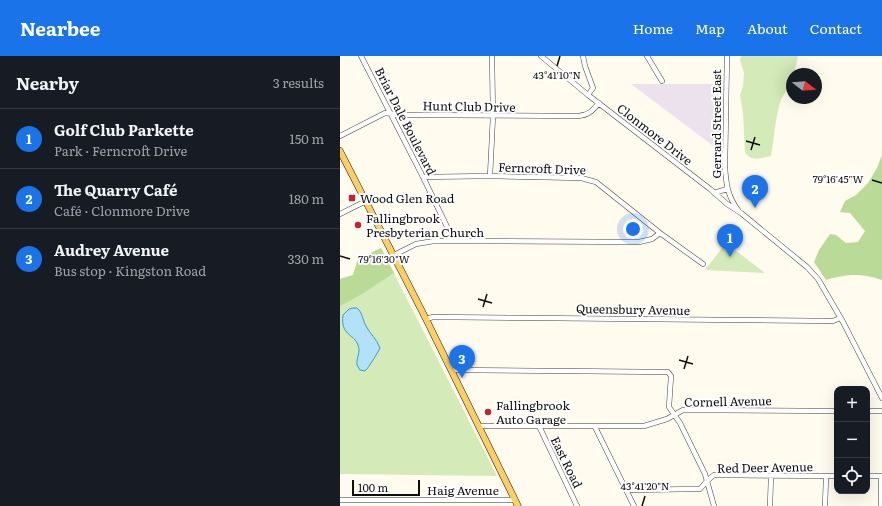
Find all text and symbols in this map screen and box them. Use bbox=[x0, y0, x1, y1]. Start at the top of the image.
text: Nearbee bbox=[20, 14, 101, 42]
text: Home bbox=[633, 18, 673, 38]
text: Map bbox=[695, 18, 725, 38]
text: About bbox=[747, 18, 788, 38]
text: Contact bbox=[810, 18, 862, 38]
street label: Briar Dale Boulevard bbox=[371, 64, 441, 179]
text: 43°41'10"N bbox=[533, 67, 581, 82]
north arrow bbox=[786, 68, 822, 104]
street label: Gerrard Street East bbox=[707, 69, 725, 179]
text: Nearby bbox=[16, 70, 79, 95]
text: 3 results bbox=[273, 73, 324, 92]
street label: Hunt Club Drive bbox=[422, 96, 516, 116]
street label: Clonmore Drive bbox=[614, 99, 696, 169]
text: Golf Club Parkette bbox=[54, 118, 194, 141]
text: 1 bbox=[26, 129, 32, 148]
text: 150 m bbox=[289, 129, 324, 148]
text: Park · Ferncroft Drive bbox=[54, 141, 187, 160]
street label: Ferncroft Drive bbox=[498, 157, 586, 179]
text: 79°16'45"W bbox=[813, 171, 863, 186]
pin: 2 bbox=[742, 175, 768, 208]
text: The Quarry Café bbox=[54, 178, 177, 201]
text: 2 bbox=[26, 189, 32, 208]
text: 180 m bbox=[289, 189, 324, 208]
place label: Wood Glen Road bbox=[360, 189, 455, 207]
marker: Wood Glen Road bbox=[347, 193, 357, 203]
text: Café · Clonmore Drive bbox=[54, 201, 190, 220]
place label: Fallingbrook Presbyterian Church bbox=[366, 209, 484, 241]
your location bbox=[623, 219, 643, 239]
marker: Fallingbrook Presbyterian Church bbox=[353, 220, 363, 230]
pin: 1 bbox=[717, 224, 743, 257]
text: Audrey Avenue bbox=[54, 238, 169, 261]
text: 3 bbox=[25, 249, 33, 268]
text: 330 m bbox=[288, 249, 324, 268]
text: 79°16'30"W bbox=[358, 251, 410, 266]
text: Bus stop · Kingston Road bbox=[54, 261, 206, 280]
street label: Queensbury Avenue bbox=[576, 299, 690, 319]
pin: 3 bbox=[449, 345, 475, 378]
map controls bbox=[834, 386, 870, 494]
button: + bbox=[834, 386, 870, 422]
street label: Cornell Avenue bbox=[684, 391, 772, 411]
place label: Fallingbrook Auto Garage bbox=[496, 396, 570, 428]
marker: Fallingbrook Auto Garage bbox=[483, 407, 493, 417]
button: − bbox=[834, 422, 870, 458]
street label: East Road bbox=[547, 433, 588, 492]
street label: Red Deer Avenue bbox=[717, 457, 813, 477]
button: locate bbox=[834, 458, 870, 494]
scale bar bbox=[352, 478, 420, 497]
text: 43°41'20"N bbox=[621, 478, 669, 493]
text: 100 m bbox=[358, 479, 388, 495]
street label: Haig Avenue bbox=[427, 481, 499, 499]

